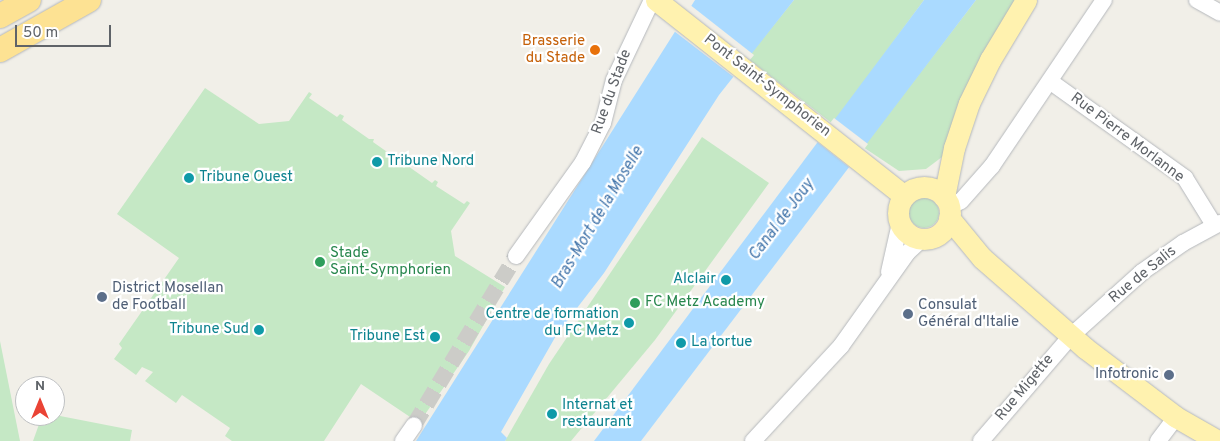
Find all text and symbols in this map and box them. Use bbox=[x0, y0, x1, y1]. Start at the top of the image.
scale bar bbox=[18, 15, 114, 47]
text: 50 m bbox=[23, 24, 58, 43]
street label: Pont Saint-Symphorien bbox=[700, 31, 834, 141]
place label: Brasserie du Stade bbox=[522, 32, 585, 67]
marker: Brasserie du Stade bbox=[589, 44, 601, 56]
street label: Rue du Stade bbox=[588, 47, 636, 137]
street label: Rue Pierre Morlanne bbox=[1067, 89, 1187, 187]
water label: Bras-Mort de la Moselle bbox=[548, 143, 648, 293]
place label: Tribune Nord bbox=[387, 153, 474, 171]
marker: Tribune Nord bbox=[371, 156, 383, 168]
place label: Tribune Ouest bbox=[199, 169, 293, 187]
marker: Tribune Ouest bbox=[183, 172, 195, 184]
water label: Canal de Jouy bbox=[745, 175, 819, 265]
street label: Rue de Salis bbox=[1106, 242, 1180, 308]
place label: Stade Saint-Symphorien bbox=[330, 244, 451, 279]
marker: Stade Saint-Symphorien bbox=[314, 256, 326, 268]
place label: Alclair bbox=[673, 271, 716, 289]
marker: Alclair bbox=[720, 274, 732, 286]
place label: District Mosellan de Football bbox=[112, 279, 224, 314]
marker: District Mosellan de Football bbox=[96, 291, 108, 303]
place label: FC Metz Academy bbox=[645, 294, 766, 312]
place label: Consulat Général d'Italie bbox=[918, 296, 1019, 331]
marker: FC Metz Academy bbox=[629, 297, 641, 309]
place label: Centre de formation du FC Metz bbox=[486, 305, 619, 340]
marker: Consulat Général d'Italie bbox=[902, 308, 914, 320]
marker: Centre de formation du FC Metz bbox=[623, 317, 635, 329]
place label: Tribune Sud bbox=[169, 321, 249, 339]
marker: Tribune Sud bbox=[253, 324, 265, 336]
place label: Tribune Est bbox=[349, 328, 425, 346]
marker: Tribune Est bbox=[429, 331, 441, 343]
place label: La tortue bbox=[691, 334, 752, 352]
marker: La tortue bbox=[675, 337, 687, 349]
street label: Rue Migette bbox=[992, 351, 1058, 425]
place label: Infotronic bbox=[1095, 366, 1159, 384]
marker: Infotronic bbox=[1163, 369, 1175, 381]
north arrow bbox=[15, 376, 65, 426]
text: N bbox=[35, 378, 45, 395]
place label: Internat et restaurant bbox=[562, 396, 633, 431]
marker: Internat et restaurant bbox=[546, 408, 558, 420]

